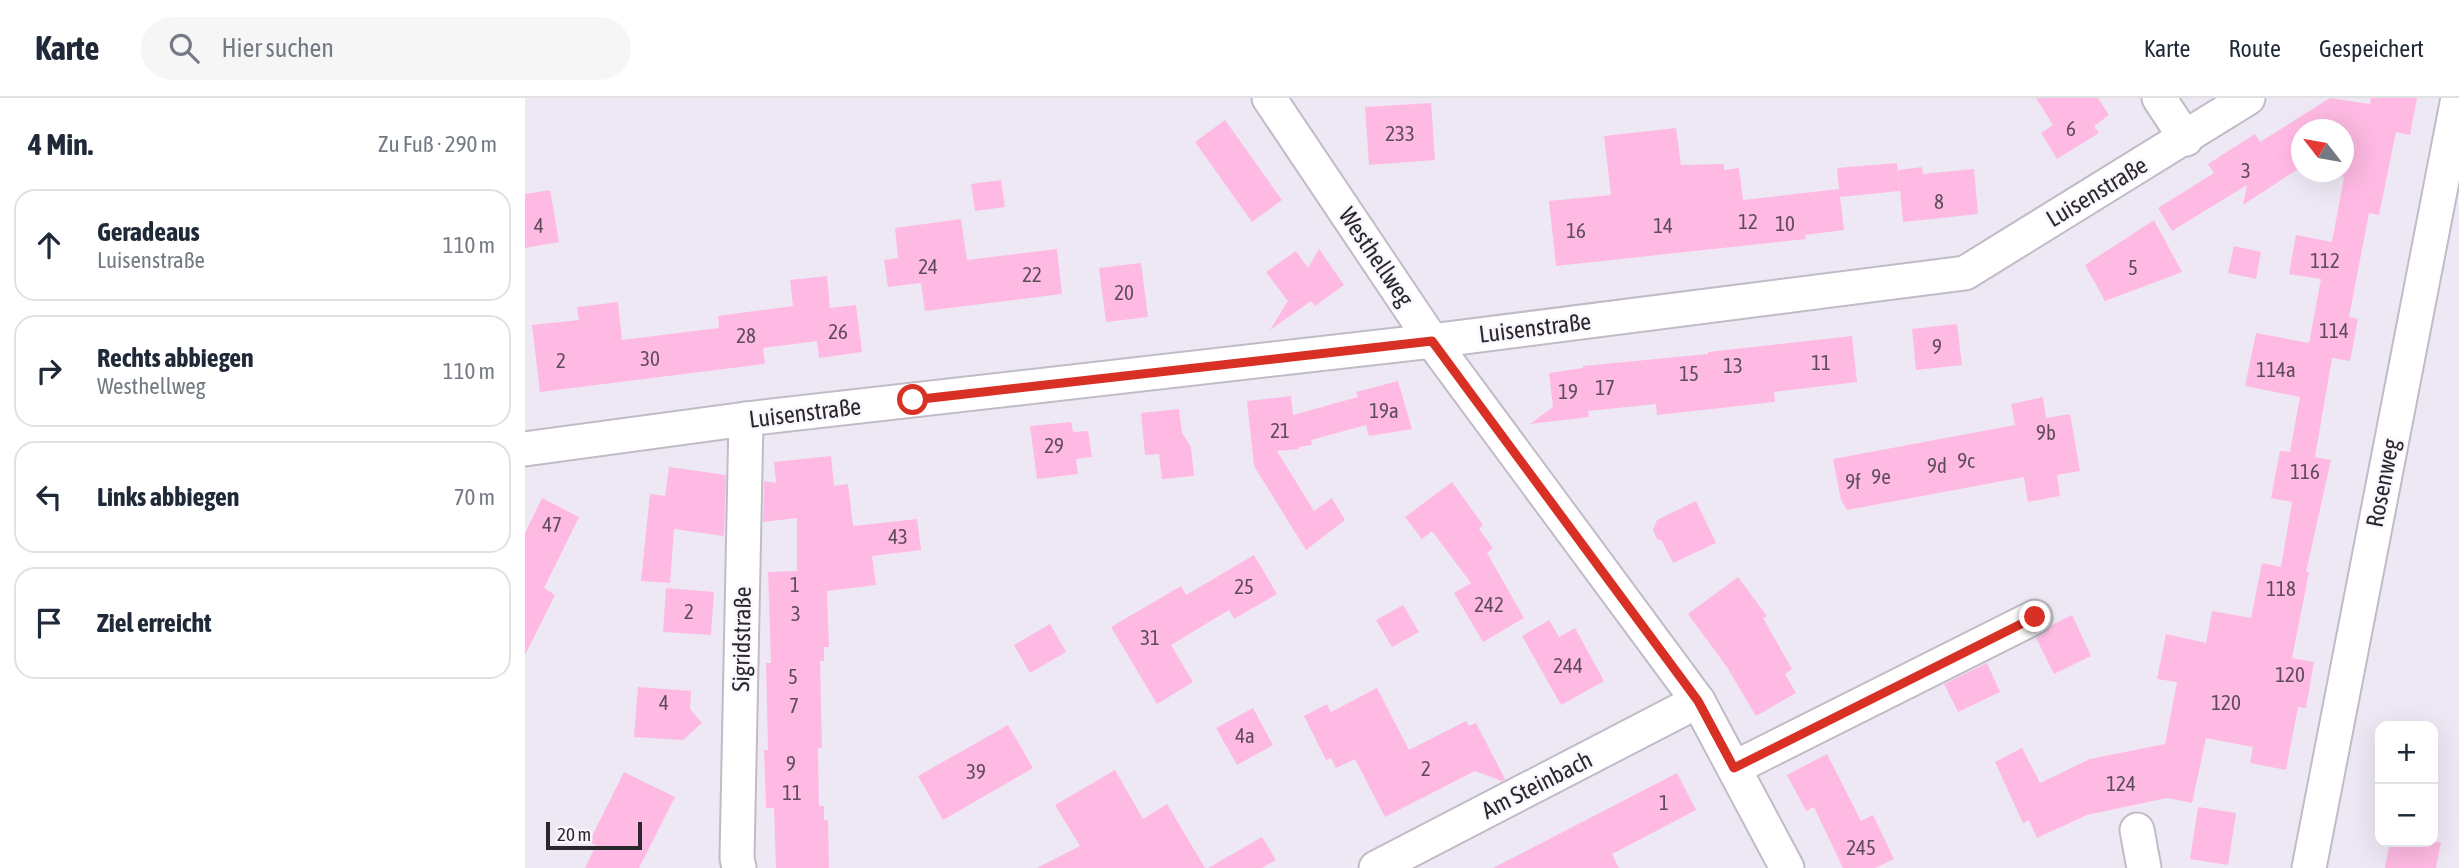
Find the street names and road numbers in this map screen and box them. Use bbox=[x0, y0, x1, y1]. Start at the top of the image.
street label: Luisenstraße bbox=[2041, 151, 2152, 232]
street label: Westhellweg bbox=[1334, 202, 1420, 312]
street label: Luisenstraße bbox=[1477, 307, 1593, 348]
street label: Luisenstraße bbox=[747, 392, 863, 433]
street label: Rosenweg bbox=[2361, 436, 2404, 529]
street label: Sigridstraße bbox=[727, 586, 756, 692]
street label: Am Steinbach bbox=[1477, 745, 1596, 824]

